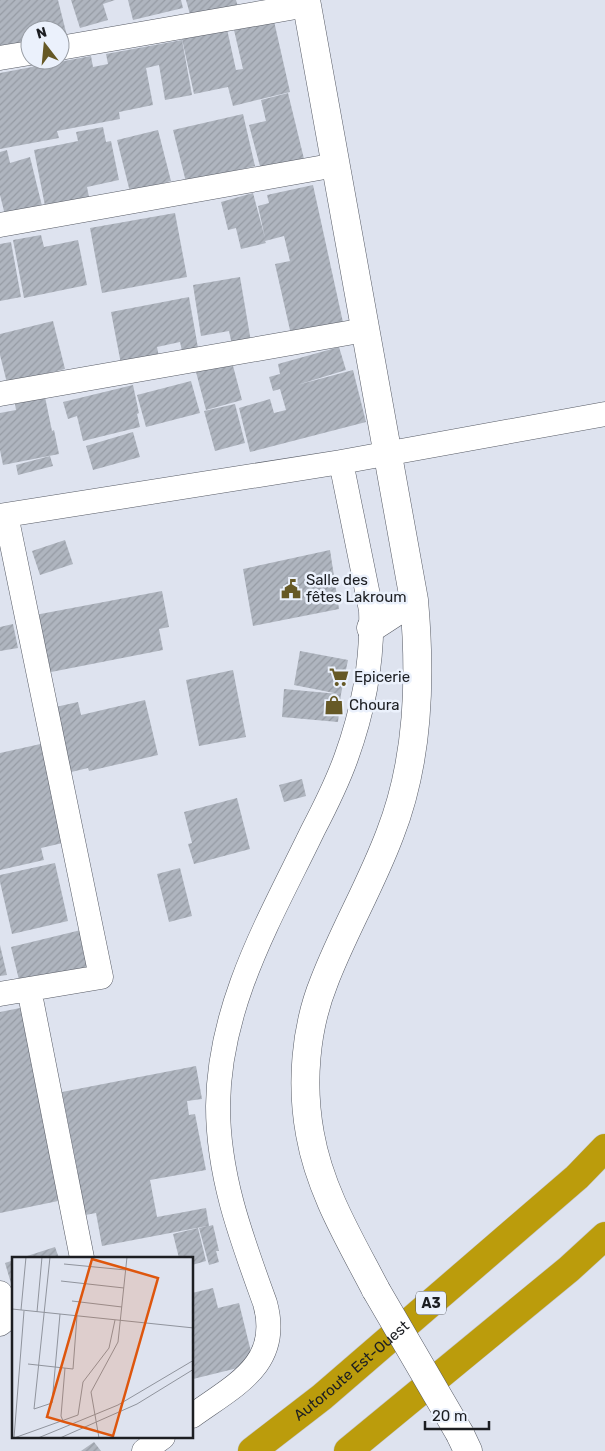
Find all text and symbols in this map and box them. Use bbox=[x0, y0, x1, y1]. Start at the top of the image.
north arrow bbox=[20, 20, 70, 70]
text: N bbox=[34, 23, 49, 43]
place label: Salle des fêtes Lakroum bbox=[306, 571, 407, 606]
public building icon: Salle des fêtes Lakroum bbox=[280, 578, 302, 600]
supermarket icon: Epicerie bbox=[328, 666, 350, 688]
place label: Epicerie bbox=[354, 668, 410, 686]
shop icon: Choura bbox=[323, 694, 345, 716]
place label: Choura bbox=[349, 696, 400, 714]
inset map bbox=[12, 1257, 194, 1438]
road number: A3 bbox=[416, 1292, 446, 1315]
street label: Autoroute Est-Ouest bbox=[290, 1317, 413, 1424]
scale bar bbox=[425, 1398, 489, 1430]
text: 20 m bbox=[432, 1407, 467, 1425]

